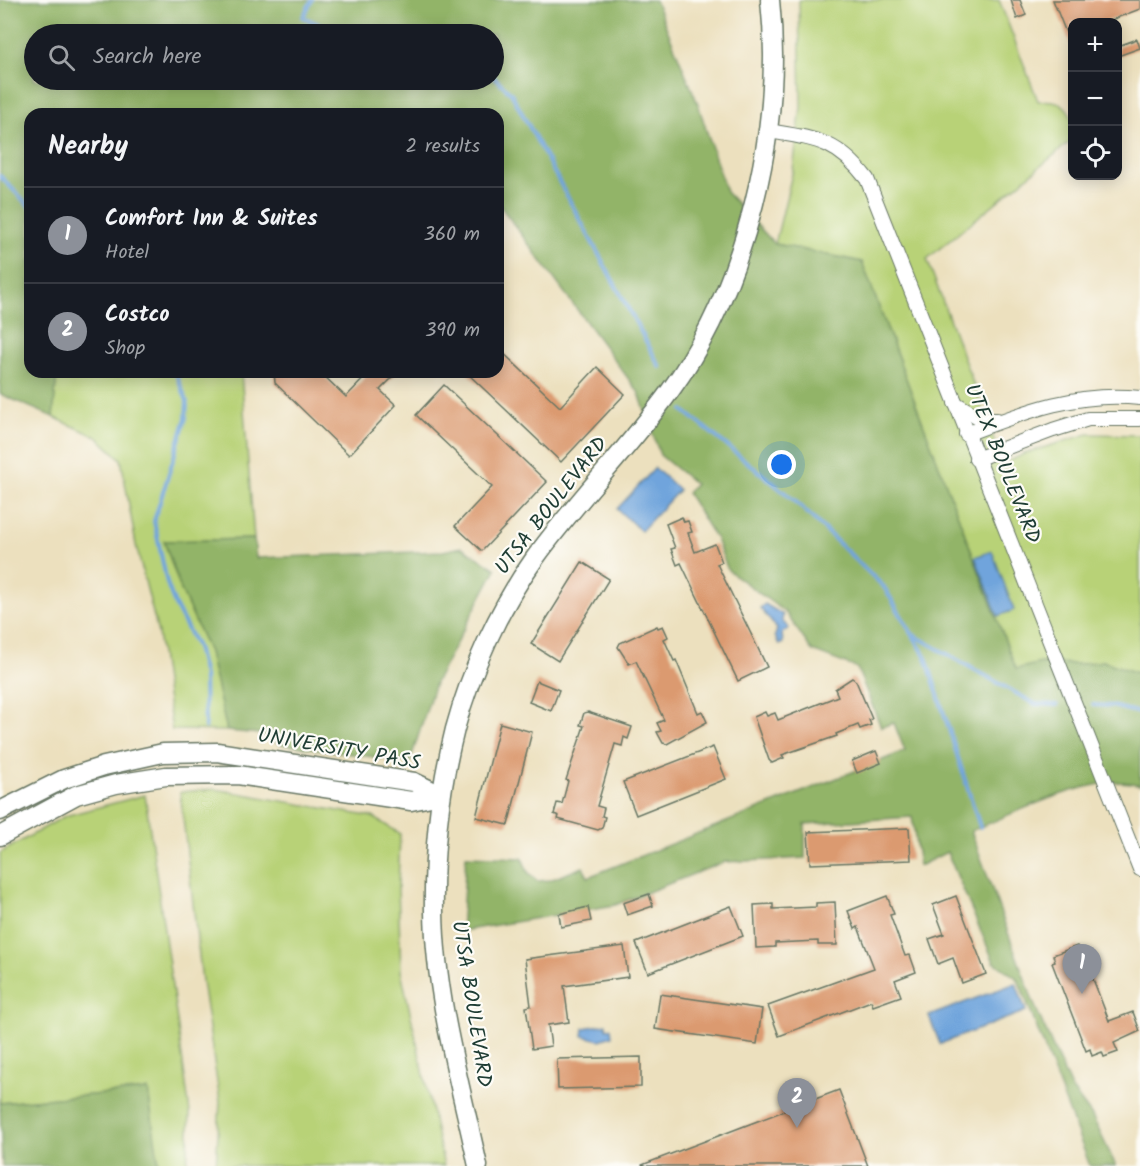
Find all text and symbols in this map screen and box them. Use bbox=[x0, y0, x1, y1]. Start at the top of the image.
map controls bbox=[1068, 18, 1122, 180]
button: + bbox=[1068, 18, 1122, 72]
search box bbox=[24, 24, 504, 90]
text: Search here bbox=[93, 40, 201, 75]
icon: search bbox=[45, 41, 78, 74]
button: − bbox=[1068, 72, 1122, 126]
text: Nearby bbox=[48, 126, 128, 168]
button: locate bbox=[1068, 126, 1122, 180]
text: 2 results bbox=[405, 131, 480, 163]
text: Comfort Inn & Suites bbox=[105, 202, 317, 237]
text: 1 bbox=[64, 219, 71, 251]
text: 360 m bbox=[424, 219, 480, 251]
text: Hotel bbox=[105, 237, 149, 269]
text: Costco bbox=[105, 298, 170, 333]
text: 2 bbox=[62, 315, 73, 347]
text: 390 m bbox=[425, 315, 480, 347]
text: Shop bbox=[105, 333, 145, 365]
street label: UTEX BOULEVARD bbox=[955, 379, 1049, 549]
street label: UTSA BOULEVARD bbox=[487, 429, 617, 583]
your location bbox=[767, 450, 796, 479]
street label: UNIVERSITY PASS bbox=[255, 719, 423, 781]
street label: UTSA BOULEVARD bbox=[442, 918, 500, 1090]
pin: 1 bbox=[1062, 944, 1102, 994]
pin: 2 bbox=[778, 1078, 816, 1128]

